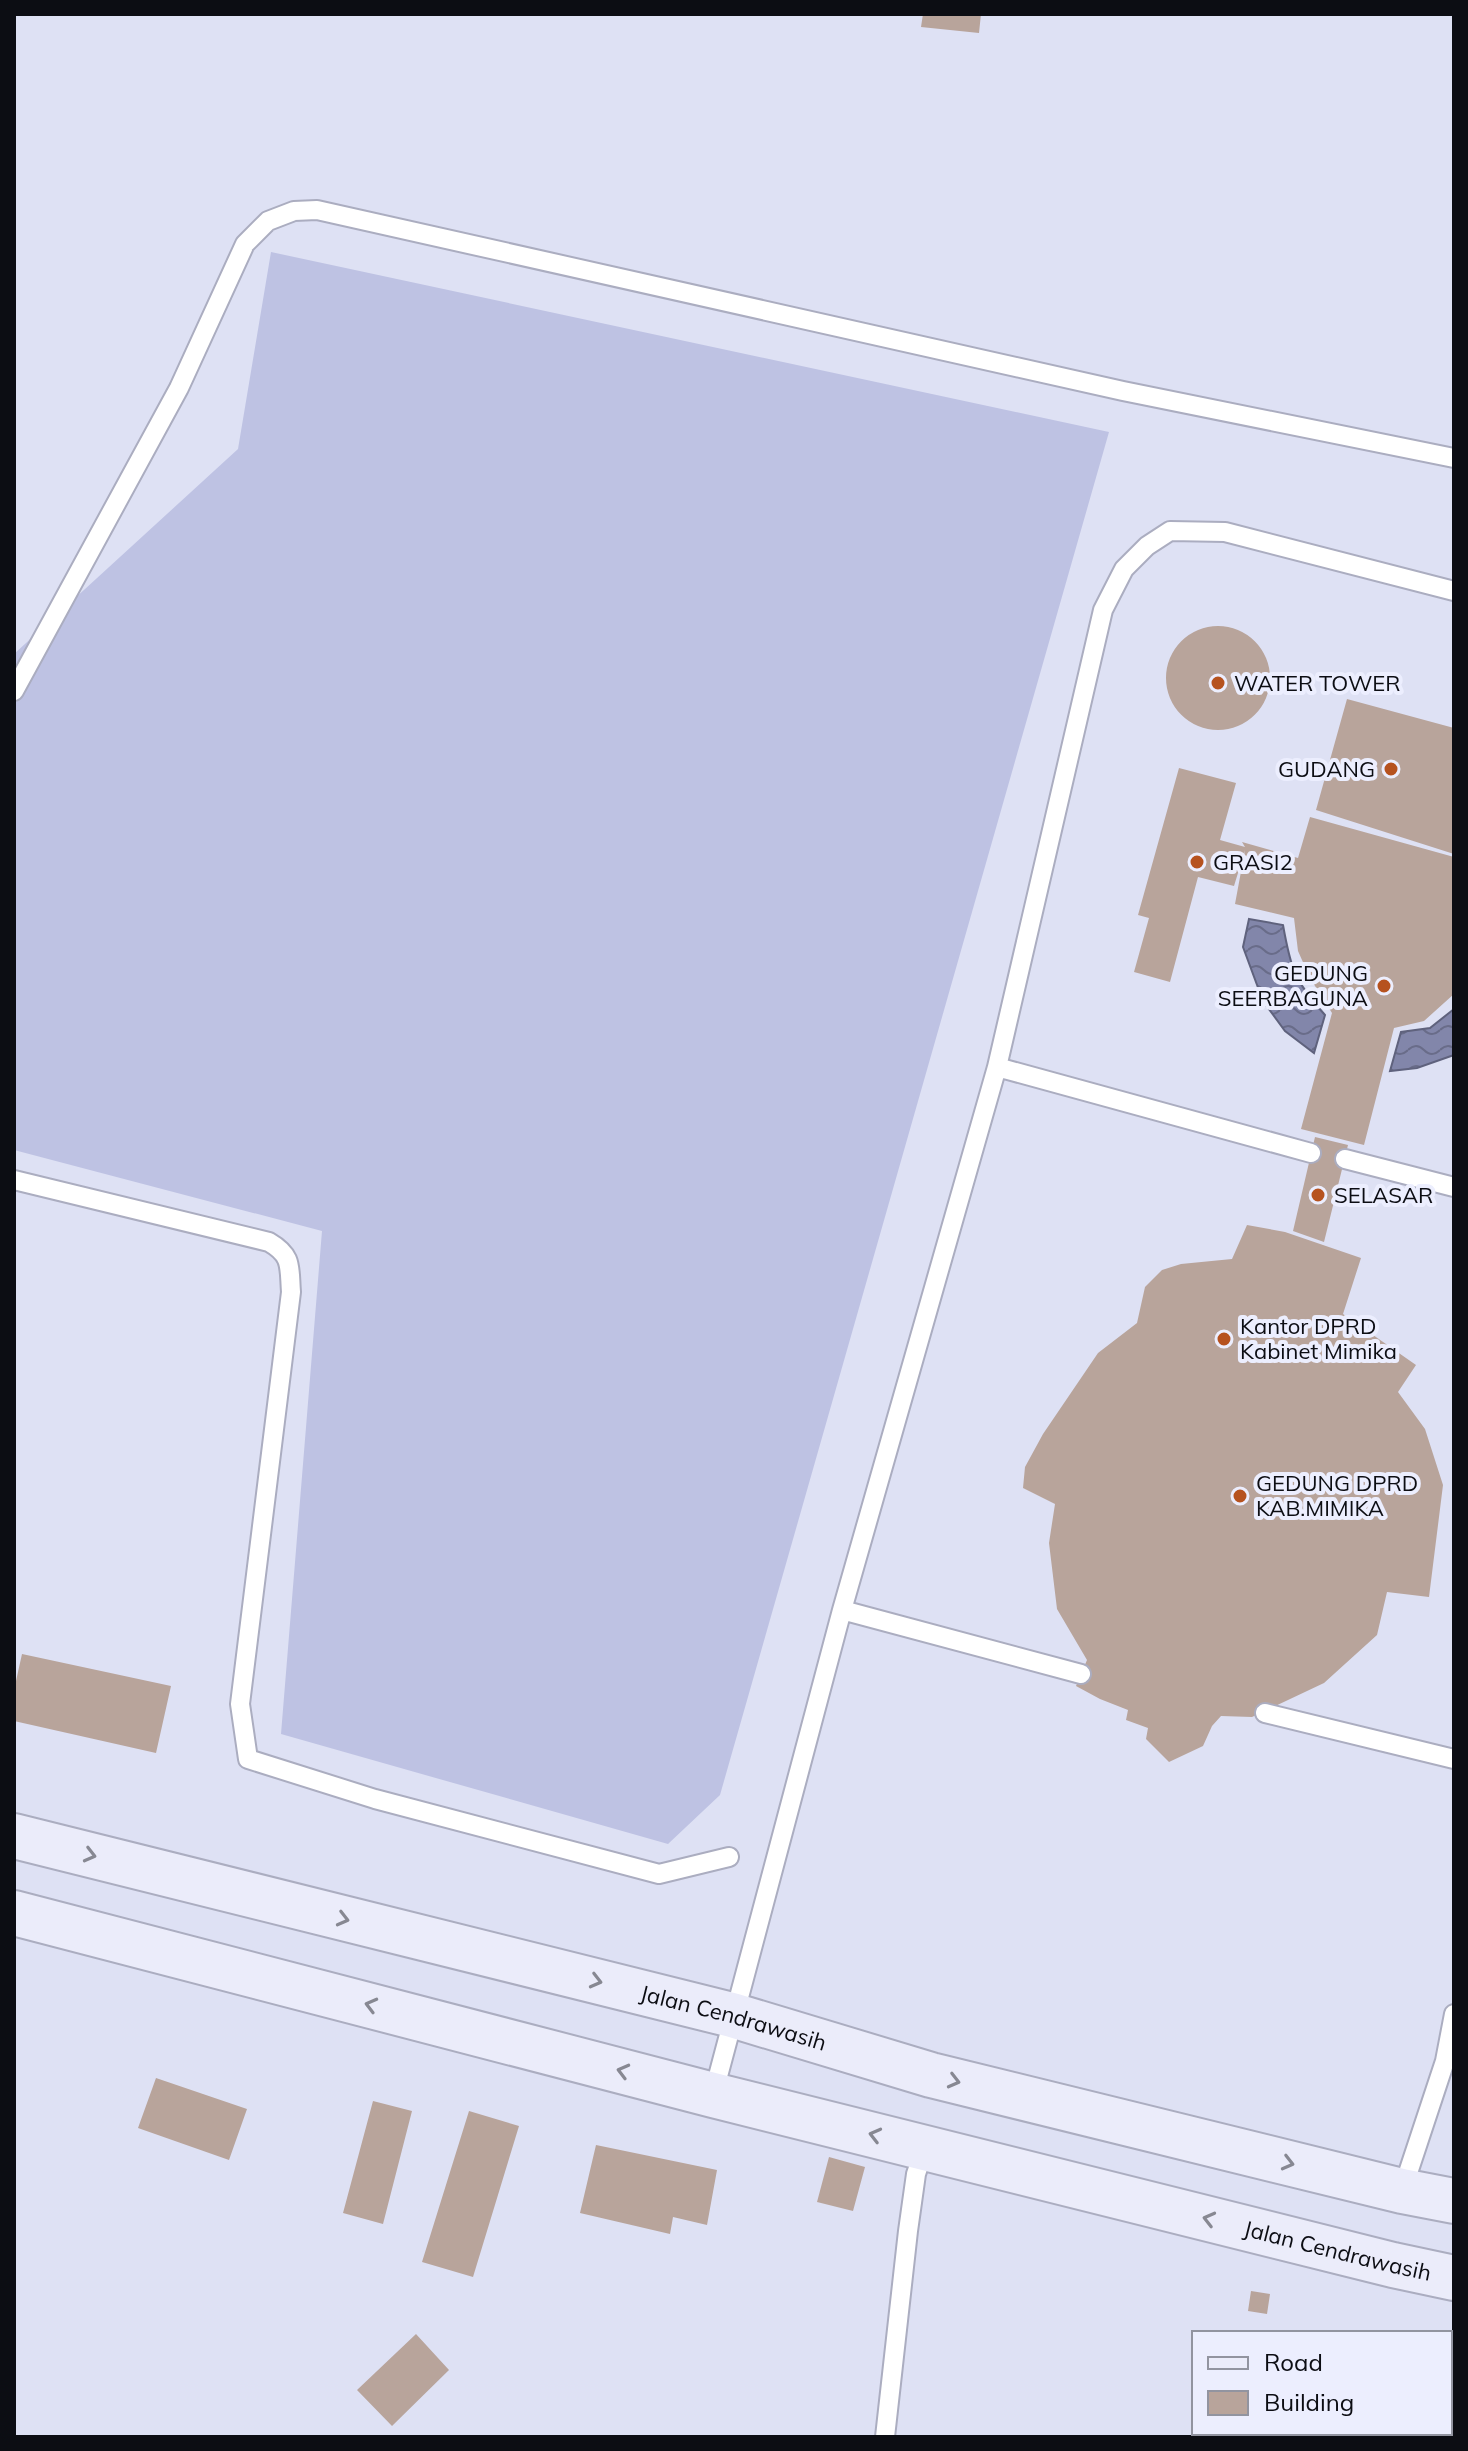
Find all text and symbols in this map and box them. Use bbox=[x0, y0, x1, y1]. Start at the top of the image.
place label: WATER TOWER bbox=[1234, 669, 1401, 697]
marker: WATER TOWER bbox=[1209, 674, 1227, 692]
place label: GUDANG bbox=[1278, 755, 1375, 783]
marker: GUDANG bbox=[1382, 760, 1400, 778]
place label: GRASI2 bbox=[1213, 848, 1293, 876]
marker: GRASI2 bbox=[1188, 853, 1206, 871]
place label: GEDUNG SEERBAGUNA bbox=[1218, 959, 1368, 1012]
marker: GEDUNG SEERBAGUNA bbox=[1375, 977, 1393, 995]
place label: SELASAR bbox=[1334, 1181, 1433, 1209]
marker: SELASAR bbox=[1309, 1186, 1327, 1204]
place label: Kantor DPRD Kabinet Mimika bbox=[1240, 1312, 1397, 1365]
marker: Kantor DPRD Kabinet Mimika bbox=[1215, 1330, 1233, 1348]
place label: GEDUNG DPRD KAB.MIMIKA bbox=[1256, 1469, 1418, 1522]
marker: GEDUNG DPRD KAB.MIMIKA bbox=[1231, 1487, 1249, 1505]
one-way arrow bbox=[82, 1846, 96, 1863]
one-way arrow bbox=[336, 1910, 350, 1927]
one-way arrow bbox=[588, 1972, 602, 1989]
street label: Jalan Cendrawasih bbox=[637, 1979, 830, 2057]
one-way arrow bbox=[365, 1998, 379, 2014]
one-way arrow bbox=[616, 2064, 630, 2081]
one-way arrow bbox=[947, 2072, 961, 2089]
one-way arrow bbox=[869, 2127, 882, 2144]
one-way arrow bbox=[1281, 2154, 1295, 2171]
one-way arrow bbox=[1202, 2211, 1216, 2228]
street label: Jalan Cendrawasih bbox=[1241, 2214, 1434, 2287]
legend bbox=[1192, 2331, 1452, 2435]
text: Road bbox=[1264, 2347, 1323, 2377]
text: Building bbox=[1264, 2387, 1354, 2417]

